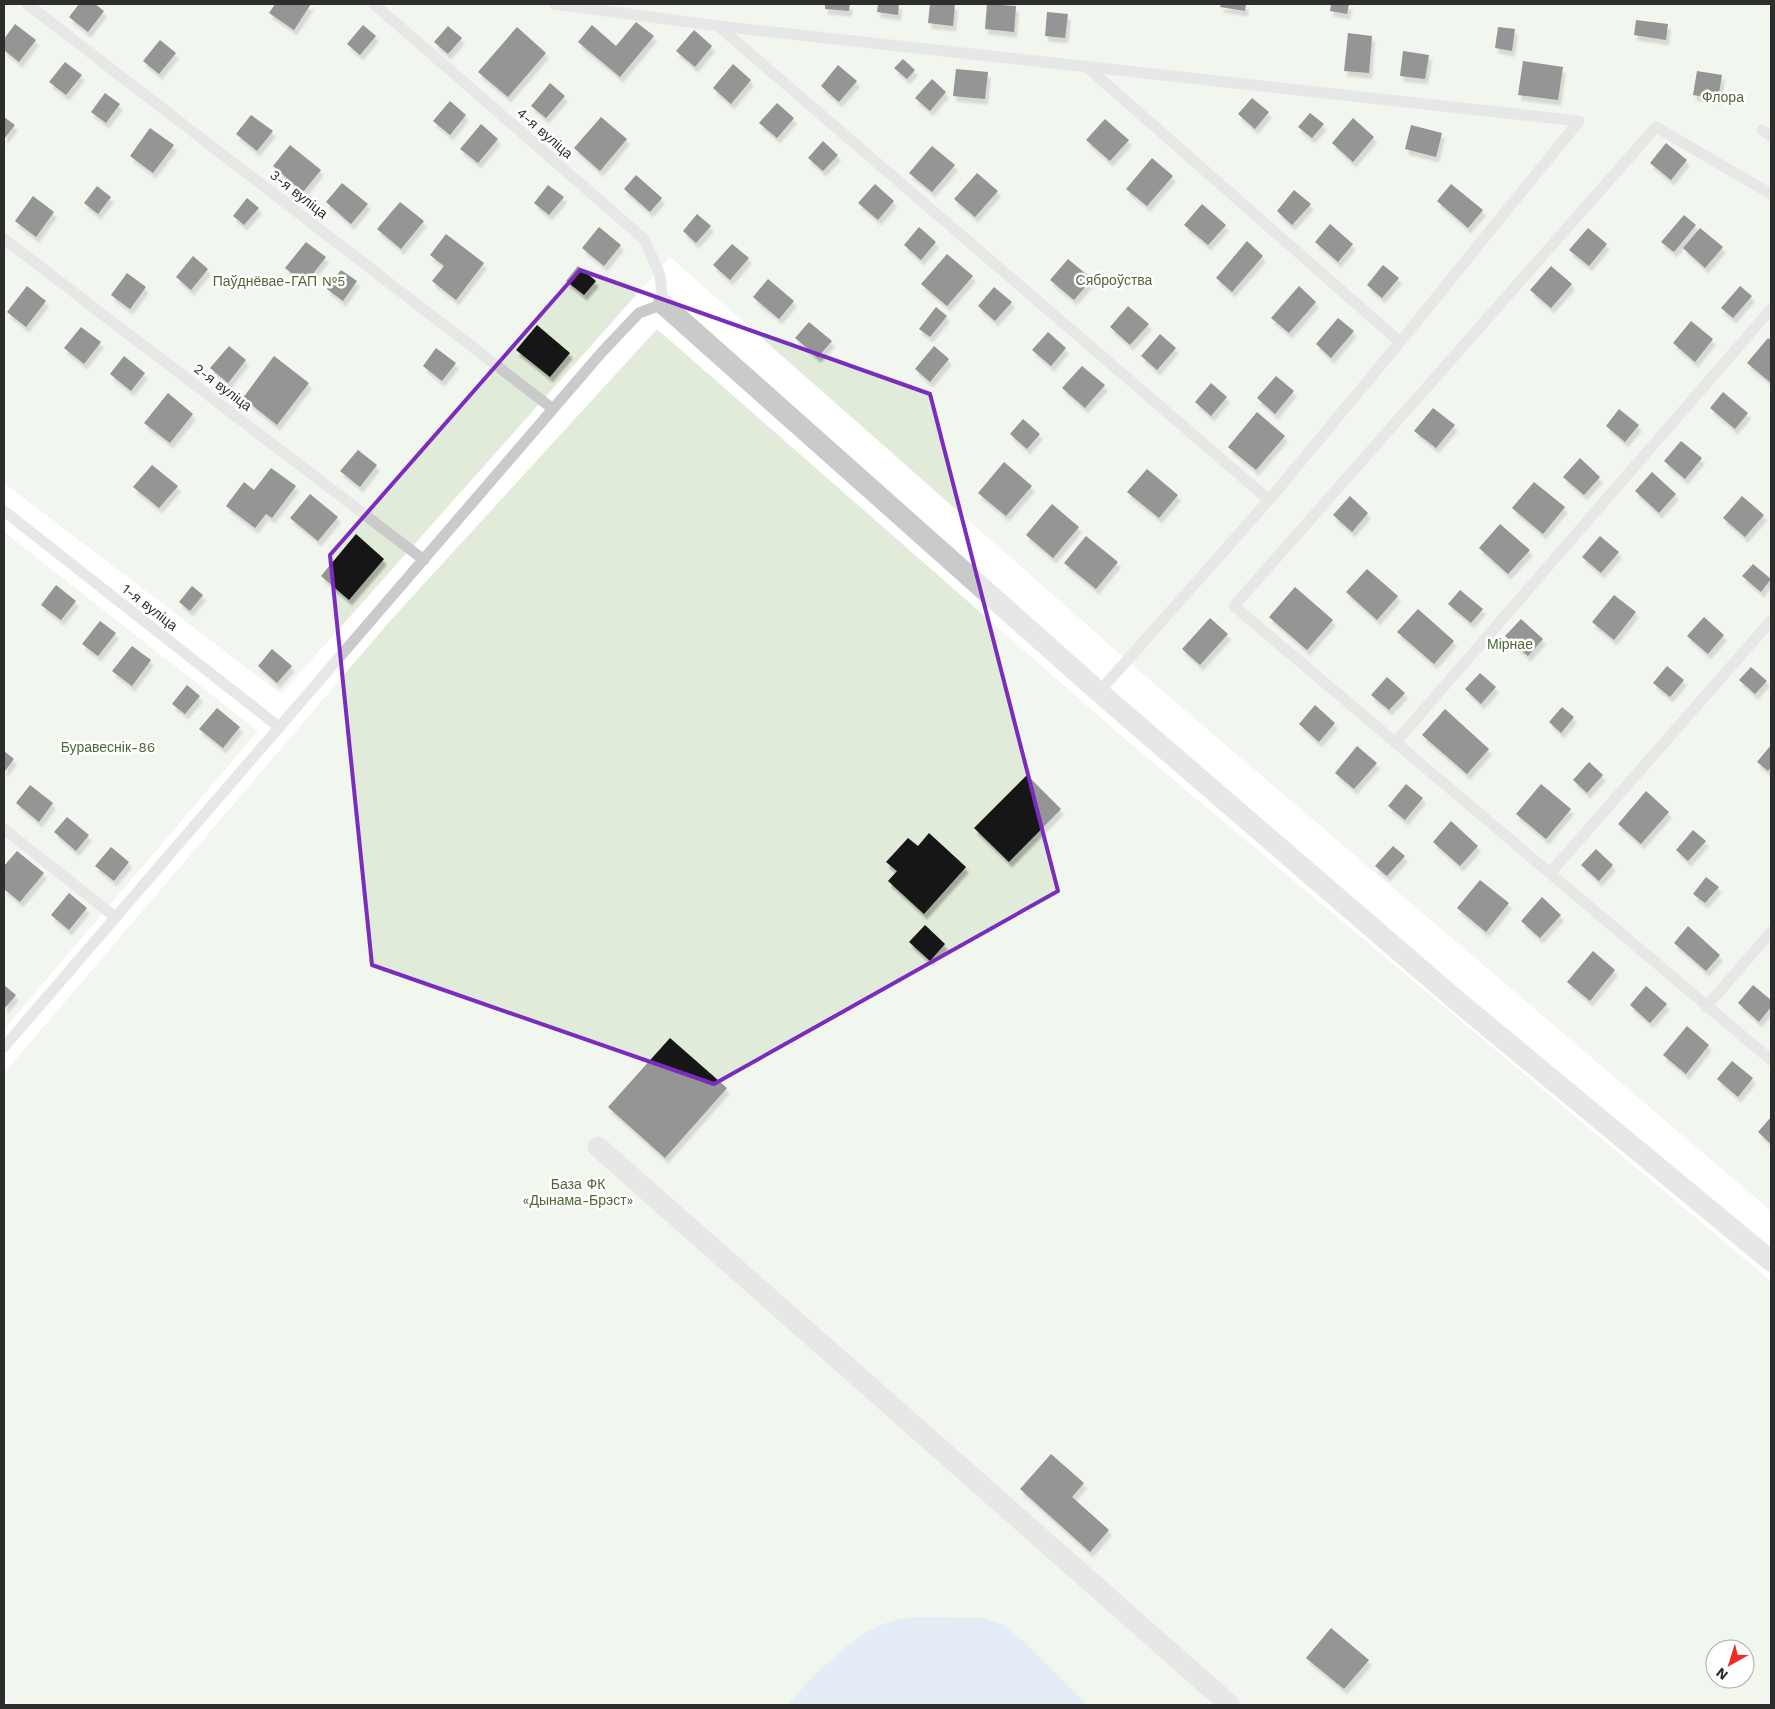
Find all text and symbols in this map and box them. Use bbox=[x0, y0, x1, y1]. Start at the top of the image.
park label: Флора bbox=[1702, 89, 1744, 105]
street label: 4-я вуліца bbox=[514, 104, 576, 162]
street label: 3-я вуліца bbox=[267, 167, 331, 222]
park label: Сяброўства bbox=[1076, 272, 1153, 288]
park label: Паўднёвае-ГАП №5 bbox=[213, 273, 345, 289]
street label: 2-я вуліца bbox=[191, 360, 255, 414]
street label: 1-я вуліца bbox=[119, 580, 181, 634]
park label: Мірнае bbox=[1487, 636, 1533, 652]
park label: Буравеснік-86 bbox=[61, 739, 155, 755]
park label: База ФК «Дынама-Брэст» bbox=[523, 1176, 634, 1208]
north arrow bbox=[1705, 1639, 1755, 1689]
text: N bbox=[1713, 1665, 1731, 1684]

